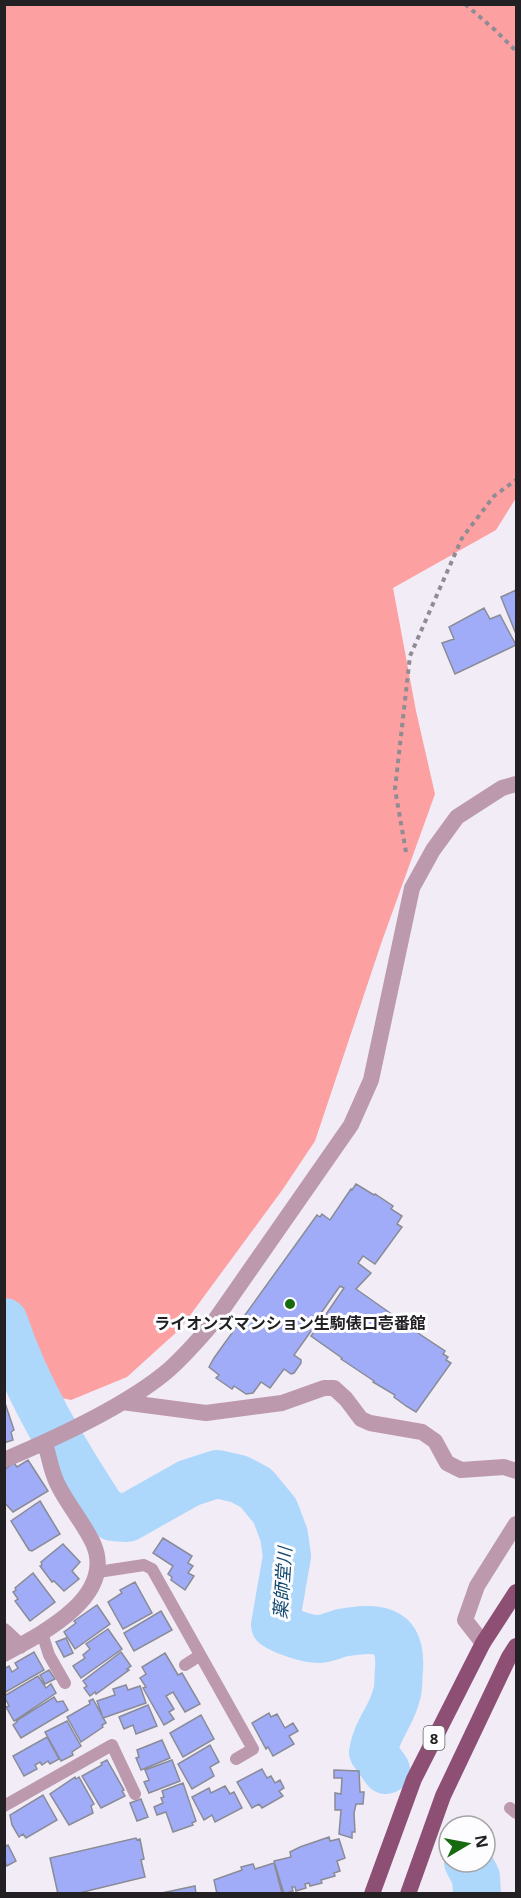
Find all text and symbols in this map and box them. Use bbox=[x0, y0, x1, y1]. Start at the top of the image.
marker: ライオンズマンション生駒俵口壱番館 bbox=[283, 1297, 297, 1311]
place label: ライオンズマンション生駒俵口壱番館 bbox=[154, 1312, 426, 1334]
water label: 薬師堂川 bbox=[268, 1544, 297, 1620]
road number: 8 bbox=[424, 1726, 444, 1750]
north arrow bbox=[437, 1814, 497, 1874]
text: N bbox=[470, 1833, 494, 1850]

